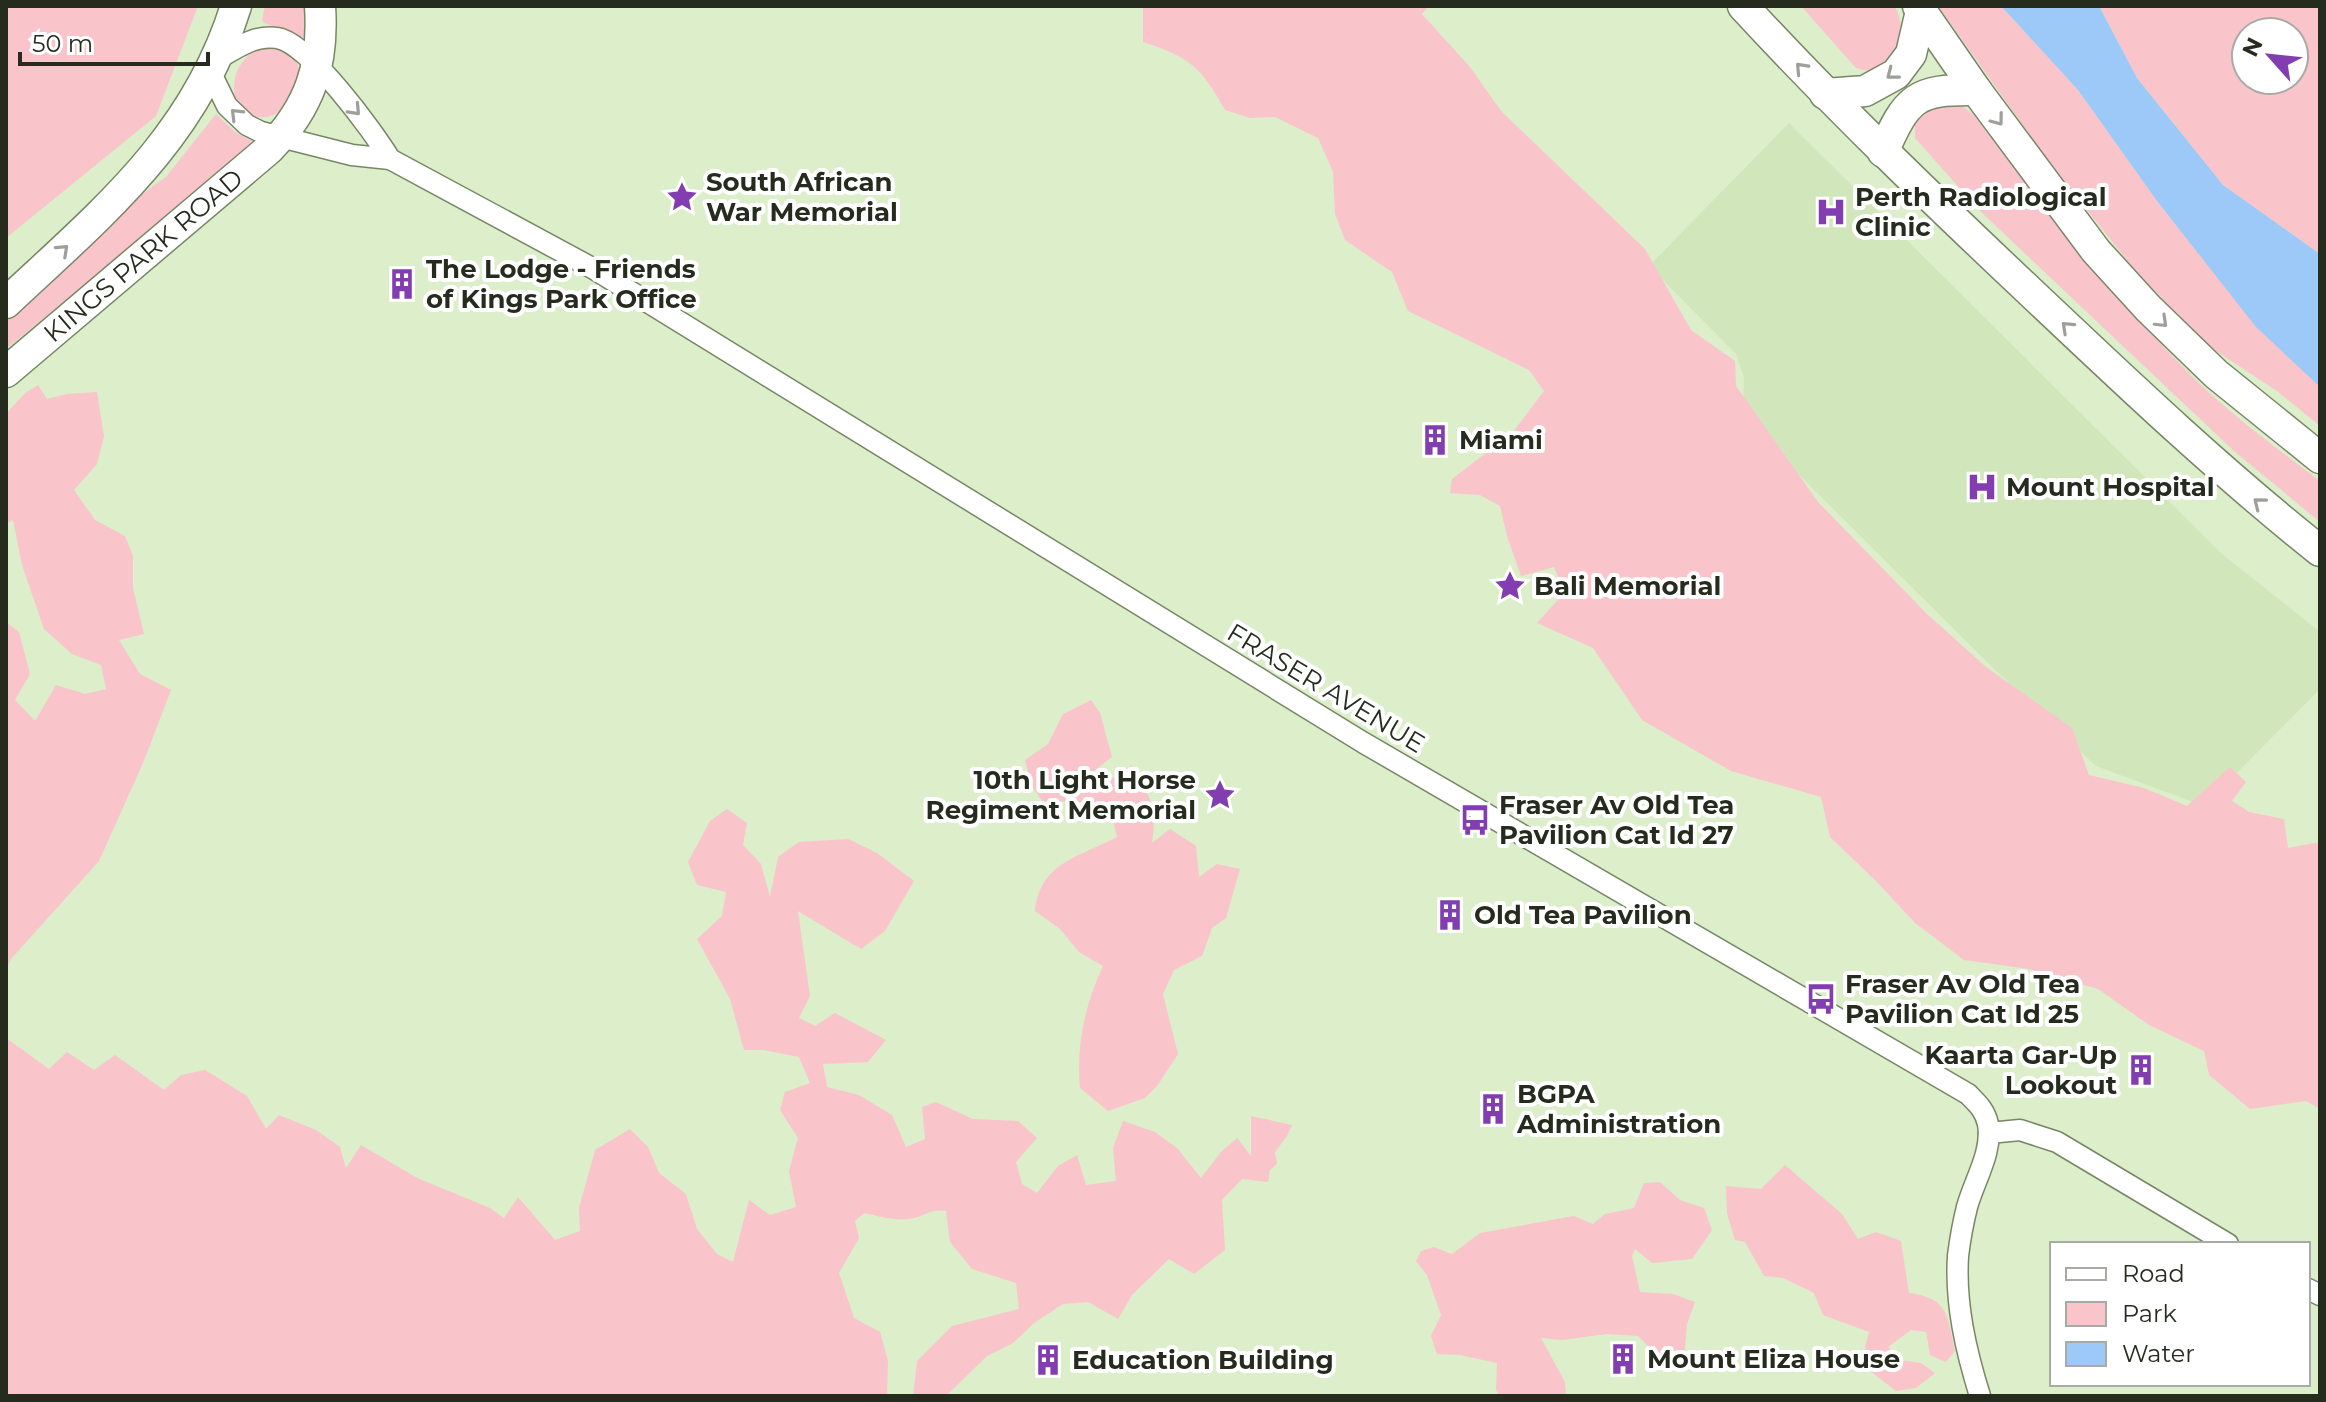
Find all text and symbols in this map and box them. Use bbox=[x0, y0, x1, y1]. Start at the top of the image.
scale bar bbox=[20, 16, 208, 66]
north arrow bbox=[2230, 16, 2310, 96]
text: 50 m bbox=[32, 29, 93, 58]
text: N bbox=[2237, 33, 2269, 61]
one-way arrow bbox=[1795, 63, 1810, 77]
one-way arrow bbox=[1886, 64, 1901, 78]
one-way arrow bbox=[346, 101, 361, 115]
one-way arrow bbox=[231, 109, 245, 123]
one-way arrow bbox=[1989, 111, 2003, 126]
street label: KINGS PARK ROAD bbox=[37, 162, 249, 349]
place label: South African War Memorial bbox=[706, 166, 898, 228]
place icon: South African War Memorial bbox=[665, 180, 699, 214]
place label: Perth Radiological Clinic bbox=[1855, 181, 2106, 243]
hospital icon: Perth Radiological Clinic bbox=[1814, 195, 1848, 229]
one-way arrow bbox=[54, 244, 68, 259]
place label: The Lodge - Friends of Kings Park Office bbox=[426, 253, 697, 315]
building icon: The Lodge - Friends of Kings Park Office bbox=[385, 267, 419, 301]
one-way arrow bbox=[2153, 312, 2167, 327]
one-way arrow bbox=[2062, 322, 2076, 337]
building icon: Miami bbox=[1418, 423, 1452, 457]
place label: Miami bbox=[1459, 424, 1543, 456]
hospital icon: Mount Hospital bbox=[1965, 470, 1999, 504]
place label: Mount Hospital bbox=[2006, 471, 2215, 503]
one-way arrow bbox=[2254, 498, 2268, 513]
place icon: Bali Memorial bbox=[1493, 569, 1527, 603]
place label: Bali Memorial bbox=[1534, 570, 1721, 602]
street label: FRASER AVENUE bbox=[1221, 616, 1431, 760]
place label: 10th Light Horse Regiment Memorial bbox=[926, 764, 1196, 826]
place icon: 10th Light Horse Regiment Memorial bbox=[1203, 778, 1237, 812]
place label: Fraser Av Old Tea Pavilion Cat Id 27 bbox=[1499, 789, 1734, 851]
bus stop icon: Fraser Av Old Tea Pavilion Cat Id 27 bbox=[1458, 803, 1492, 837]
building icon: Old Tea Pavilion bbox=[1433, 898, 1467, 932]
place label: Old Tea Pavilion bbox=[1474, 899, 1692, 931]
place label: Fraser Av Old Tea Pavilion Cat Id 25 bbox=[1845, 968, 2080, 1030]
bus stop icon: Fraser Av Old Tea Pavilion Cat Id 25 bbox=[1804, 982, 1838, 1016]
place label: Kaarta Gar-Up Lookout bbox=[1925, 1039, 2117, 1101]
building icon: Kaarta Gar-Up Lookout bbox=[2124, 1053, 2158, 1087]
place label: BGPA Administration bbox=[1516, 1078, 1721, 1140]
building icon: BGPA Administration bbox=[1476, 1092, 1510, 1126]
legend bbox=[2050, 1242, 2310, 1386]
text: Road bbox=[2122, 1259, 2185, 1288]
text: Park bbox=[2122, 1299, 2177, 1328]
text: Water bbox=[2122, 1339, 2195, 1368]
building icon: Mount Eliza House bbox=[1606, 1342, 1640, 1376]
building icon: Education Building bbox=[1031, 1343, 1065, 1377]
place label: Mount Eliza House bbox=[1647, 1343, 1900, 1375]
place label: Education Building bbox=[1072, 1344, 1334, 1376]

